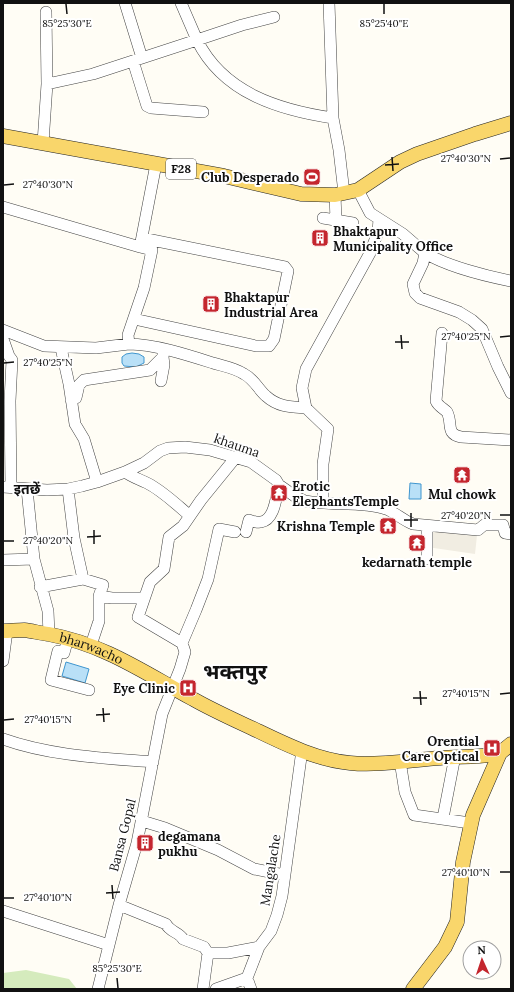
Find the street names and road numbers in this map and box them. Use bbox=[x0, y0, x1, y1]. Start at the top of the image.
road number: F28 bbox=[166, 159, 196, 179]
street label: khauma bbox=[212, 430, 262, 461]
street label: bharwacho bbox=[58, 629, 126, 668]
street label: Bansa Gopal bbox=[105, 797, 140, 873]
street label: Mangalache bbox=[256, 833, 285, 907]

